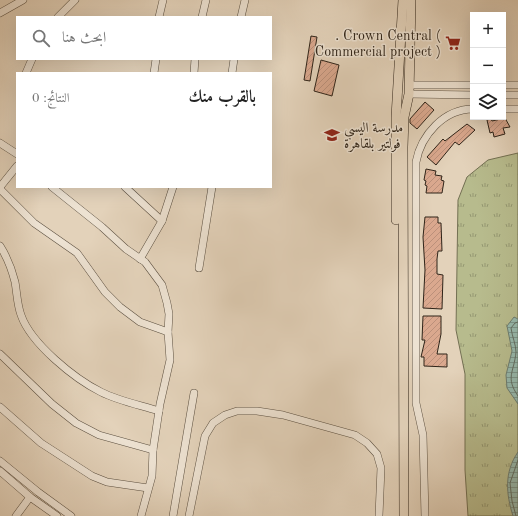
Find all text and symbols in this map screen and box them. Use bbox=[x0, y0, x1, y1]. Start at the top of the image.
map controls bbox=[470, 12, 506, 120]
button: + bbox=[470, 12, 506, 48]
search box bbox=[16, 16, 272, 60]
icon: search bbox=[30, 27, 52, 49]
place label: . Crown Central ( Commercial project ) bbox=[315, 29, 441, 59]
text: ابحث هنا bbox=[62, 31, 106, 46]
supermarket icon: . Crown Central ( Commercial project ) bbox=[444, 34, 462, 52]
button: − bbox=[470, 48, 506, 84]
button: layers bbox=[470, 84, 506, 120]
text: بالقرب منك bbox=[188, 89, 256, 106]
text: النتائج: 0 bbox=[32, 92, 70, 105]
place label: مدرسة اليسي فولتير بلقاهرة bbox=[344, 121, 403, 152]
school or university icon: مدرسة اليسي فولتير بلقاهرة bbox=[323, 126, 341, 144]

